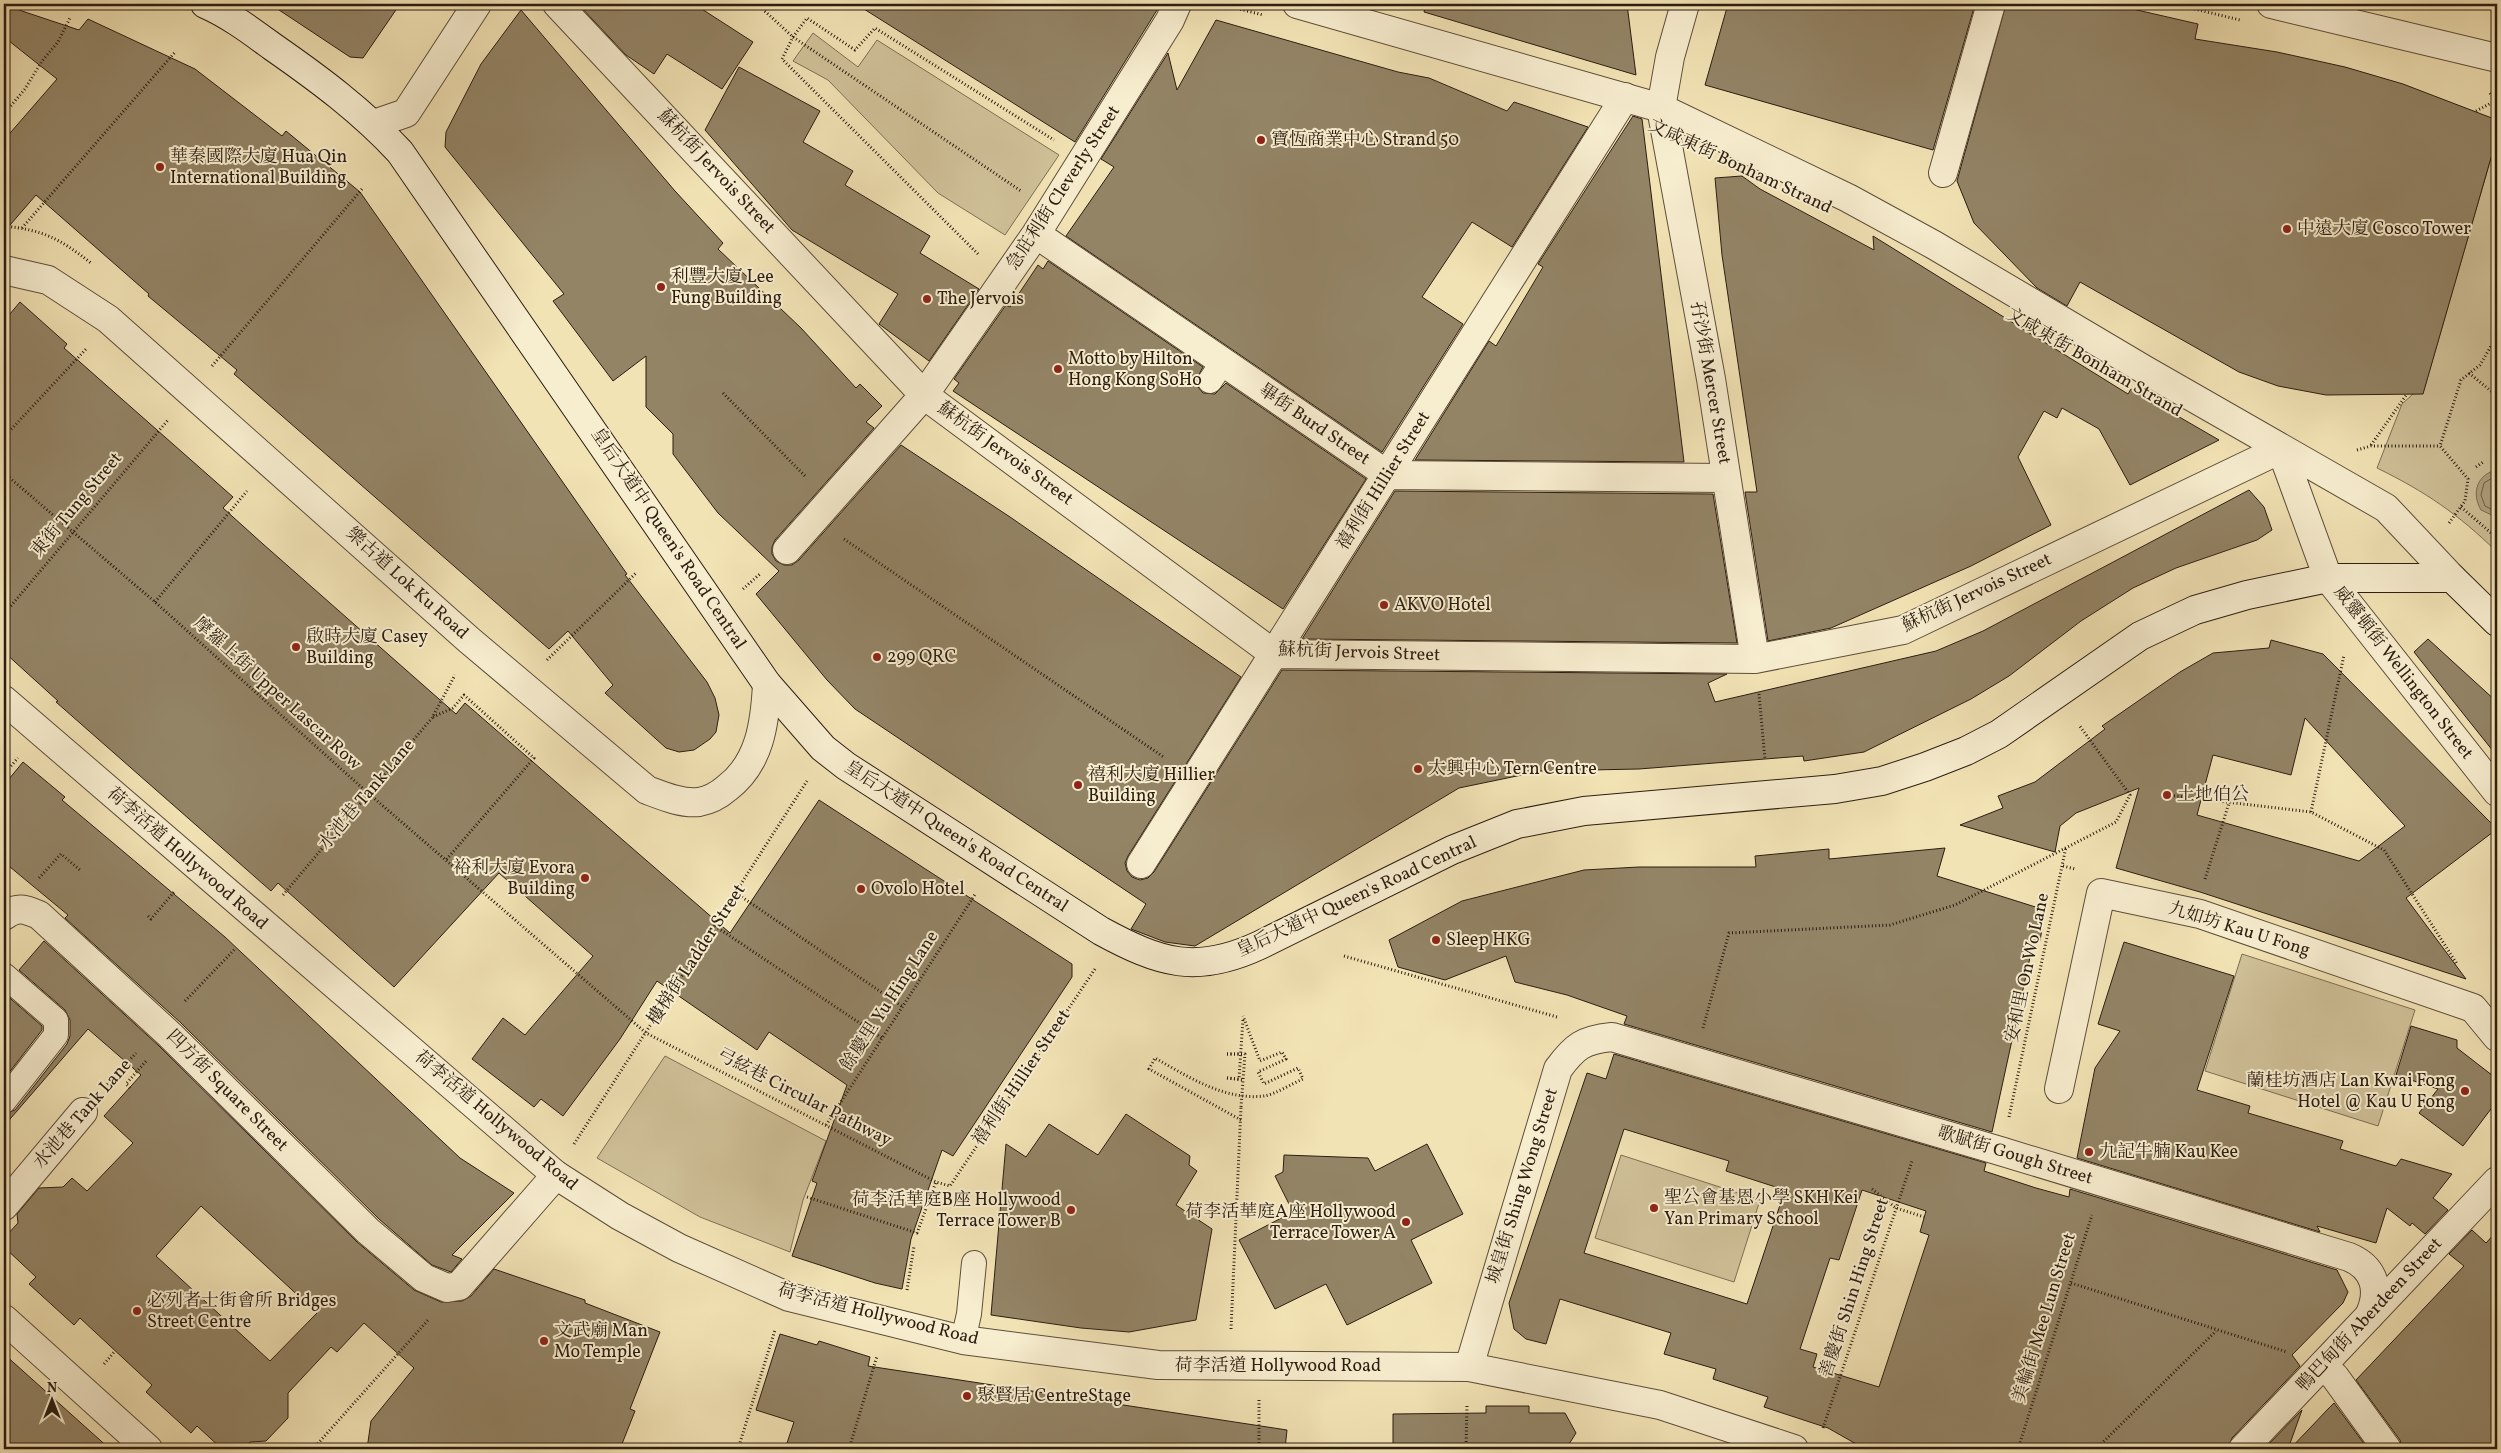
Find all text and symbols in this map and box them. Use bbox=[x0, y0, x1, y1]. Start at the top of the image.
street label: 急庇利街 Cleverly Street bbox=[1001, 101, 1127, 275]
street label: 蘇杭街 Jervois Street bbox=[651, 104, 781, 240]
street label: 文咸東街 Bonham Strand bbox=[1644, 113, 1836, 221]
place label: 寶恆商業中心 Strand 50 bbox=[1271, 128, 1459, 153]
marker: 寶恆商業中心 Strand 50 bbox=[1255, 134, 1267, 146]
place label: 華秦國際大廈 Hua Qin International Building bbox=[170, 145, 347, 191]
marker: 華秦國際大廈 Hua Qin International Building bbox=[154, 161, 166, 173]
place label: 中遠大廈 Cosco Tower bbox=[2297, 217, 2471, 242]
marker: 中遠大廈 Cosco Tower bbox=[2281, 223, 2293, 235]
place label: 利豐大廈 Lee Fung Building bbox=[671, 265, 782, 311]
marker: 利豐大廈 Lee Fung Building bbox=[655, 281, 667, 293]
place label: The Jervois bbox=[937, 287, 1024, 312]
marker: The Jervois bbox=[921, 293, 933, 305]
street label: 孖沙街 Mercer Street bbox=[1683, 300, 1737, 466]
street label: 文咸東街 Bonham Strand bbox=[2001, 302, 2187, 424]
place label: Motto by Hilton Hong Kong SoHo bbox=[1068, 347, 1202, 393]
marker: Motto by Hilton Hong Kong SoHo bbox=[1052, 363, 1064, 375]
street label: 畢街 Burd Street bbox=[1253, 378, 1375, 472]
street label: 蘇杭街 Jervois Street bbox=[932, 396, 1078, 512]
street label: 禧利街 Hillier Street bbox=[1331, 407, 1437, 555]
street label: 皇后大道中 Queen's Road Central bbox=[584, 423, 752, 655]
street label: 東街 Tung Street bbox=[26, 447, 128, 563]
street label: 樂古道 Lok Ku Road bbox=[340, 522, 474, 646]
street label: 蘇杭街 Jervois Street bbox=[1898, 547, 2056, 639]
street label: 威靈頓街 Wellington Street bbox=[2327, 581, 2479, 765]
place label: AKVO Hotel bbox=[1394, 593, 1491, 618]
marker: AKVO Hotel bbox=[1378, 599, 1390, 611]
street label: 摩羅上街 Upper Lascar Row bbox=[188, 612, 367, 776]
place label: 啟時大廈 Casey Building bbox=[306, 625, 428, 671]
street label: 蘇杭街 Jervois Street bbox=[1277, 638, 1441, 668]
marker: 啟時大廈 Casey Building bbox=[290, 641, 302, 653]
place label: 299 QRC bbox=[887, 645, 956, 670]
marker: 299 QRC bbox=[871, 651, 883, 663]
street label: 水池巷 Tank Lane bbox=[313, 734, 421, 856]
street label: 皇后大道中 Queen's Road Central bbox=[839, 755, 1073, 919]
place label: 太興中心 Tern Centre bbox=[1428, 757, 1597, 782]
place label: 禧利大廈 Hillier Building bbox=[1088, 763, 1215, 809]
marker: 太興中心 Tern Centre bbox=[1412, 763, 1424, 775]
marker: 禧利大廈 Hillier Building bbox=[1072, 779, 1084, 791]
street label: 荷李活道 Hollywood Road bbox=[101, 782, 273, 936]
place label: 土地伯公 bbox=[2177, 783, 2249, 808]
marker: 土地伯公 bbox=[2161, 789, 2173, 801]
street label: 皇后大道中 Queen's Road Central bbox=[1233, 830, 1481, 964]
place label: 裕利大廈 Evora Building bbox=[453, 856, 575, 902]
marker: 裕利大廈 Evora Building bbox=[579, 872, 591, 884]
place label: Ovolo Hotel bbox=[871, 877, 965, 902]
street label: 樓梯街 Ladder Street bbox=[642, 879, 752, 1031]
marker: Ovolo Hotel bbox=[855, 883, 867, 895]
street label: 安和里 On Wo Lane bbox=[2000, 891, 2056, 1045]
street label: 九如坊 Kau U Fong bbox=[2165, 897, 2313, 963]
street label: 餘慶里 Yu Hing Lane bbox=[835, 926, 945, 1076]
place label: Sleep HKG bbox=[1446, 928, 1531, 953]
marker: Sleep HKG bbox=[1430, 934, 1442, 946]
street label: 禧利街 Hillier Street bbox=[967, 1005, 1077, 1151]
street label: 四方街 Square Street bbox=[160, 1024, 294, 1158]
street label: 弓絃巷 Circular Pathway bbox=[712, 1043, 896, 1153]
street label: 荷李活道 Hollywood Road bbox=[409, 1045, 583, 1197]
street label: 水池巷 Tank Lane bbox=[28, 1054, 138, 1174]
place label: 蘭桂坊酒店 Lan Kwai Fong Hotel @ Kau U Fong bbox=[2246, 1069, 2455, 1115]
street label: 城皇街 Shing Wong Street bbox=[1481, 1085, 1565, 1287]
marker: 蘭桂坊酒店 Lan Kwai Fong Hotel @ Kau U Fong bbox=[2459, 1085, 2471, 1097]
street label: 歌賦街 Gough Street bbox=[1934, 1120, 2096, 1192]
place label: 九記牛腩 Kau Kee bbox=[2099, 1140, 2238, 1165]
marker: 九記牛腩 Kau Kee bbox=[2083, 1146, 2095, 1158]
place label: 聖公會基恩小學 SKH Kei Yan Primary School bbox=[1664, 1186, 1858, 1232]
place label: 荷李活華庭B座 Hollywood Terrace Tower B bbox=[852, 1188, 1061, 1234]
street label: 善慶街 Shin Hing Street bbox=[1814, 1195, 1896, 1381]
place label: 荷李活華庭A座 Hollywood Terrace Tower A bbox=[1185, 1200, 1396, 1246]
marker: 聖公會基恩小學 SKH Kei Yan Primary School bbox=[1648, 1202, 1660, 1214]
marker: 荷李活華庭B座 Hollywood Terrace Tower B bbox=[1065, 1204, 1077, 1216]
marker: 荷李活華庭A座 Hollywood Terrace Tower A bbox=[1400, 1216, 1412, 1228]
street label: 美輪街 Mee Lun Street bbox=[2007, 1230, 2083, 1406]
street label: 鴨巴甸街 Aberdeen Street bbox=[2292, 1232, 2448, 1398]
street label: 荷李活道 Hollywood Road bbox=[775, 1278, 981, 1352]
place label: 必列者士街會所 Bridges Street Centre bbox=[147, 1289, 336, 1335]
marker: 必列者士街會所 Bridges Street Centre bbox=[131, 1305, 143, 1317]
place label: 文武廟 Man Mo Temple bbox=[554, 1319, 648, 1365]
marker: 文武廟 Man Mo Temple bbox=[538, 1335, 550, 1347]
street label: 荷李活道 Hollywood Road bbox=[1175, 1354, 1381, 1379]
north arrow bbox=[28, 1376, 78, 1426]
text: N bbox=[47, 1379, 57, 1398]
place label: 聚賢居 CentreStage bbox=[977, 1384, 1131, 1409]
marker: 聚賢居 CentreStage bbox=[961, 1390, 973, 1402]

